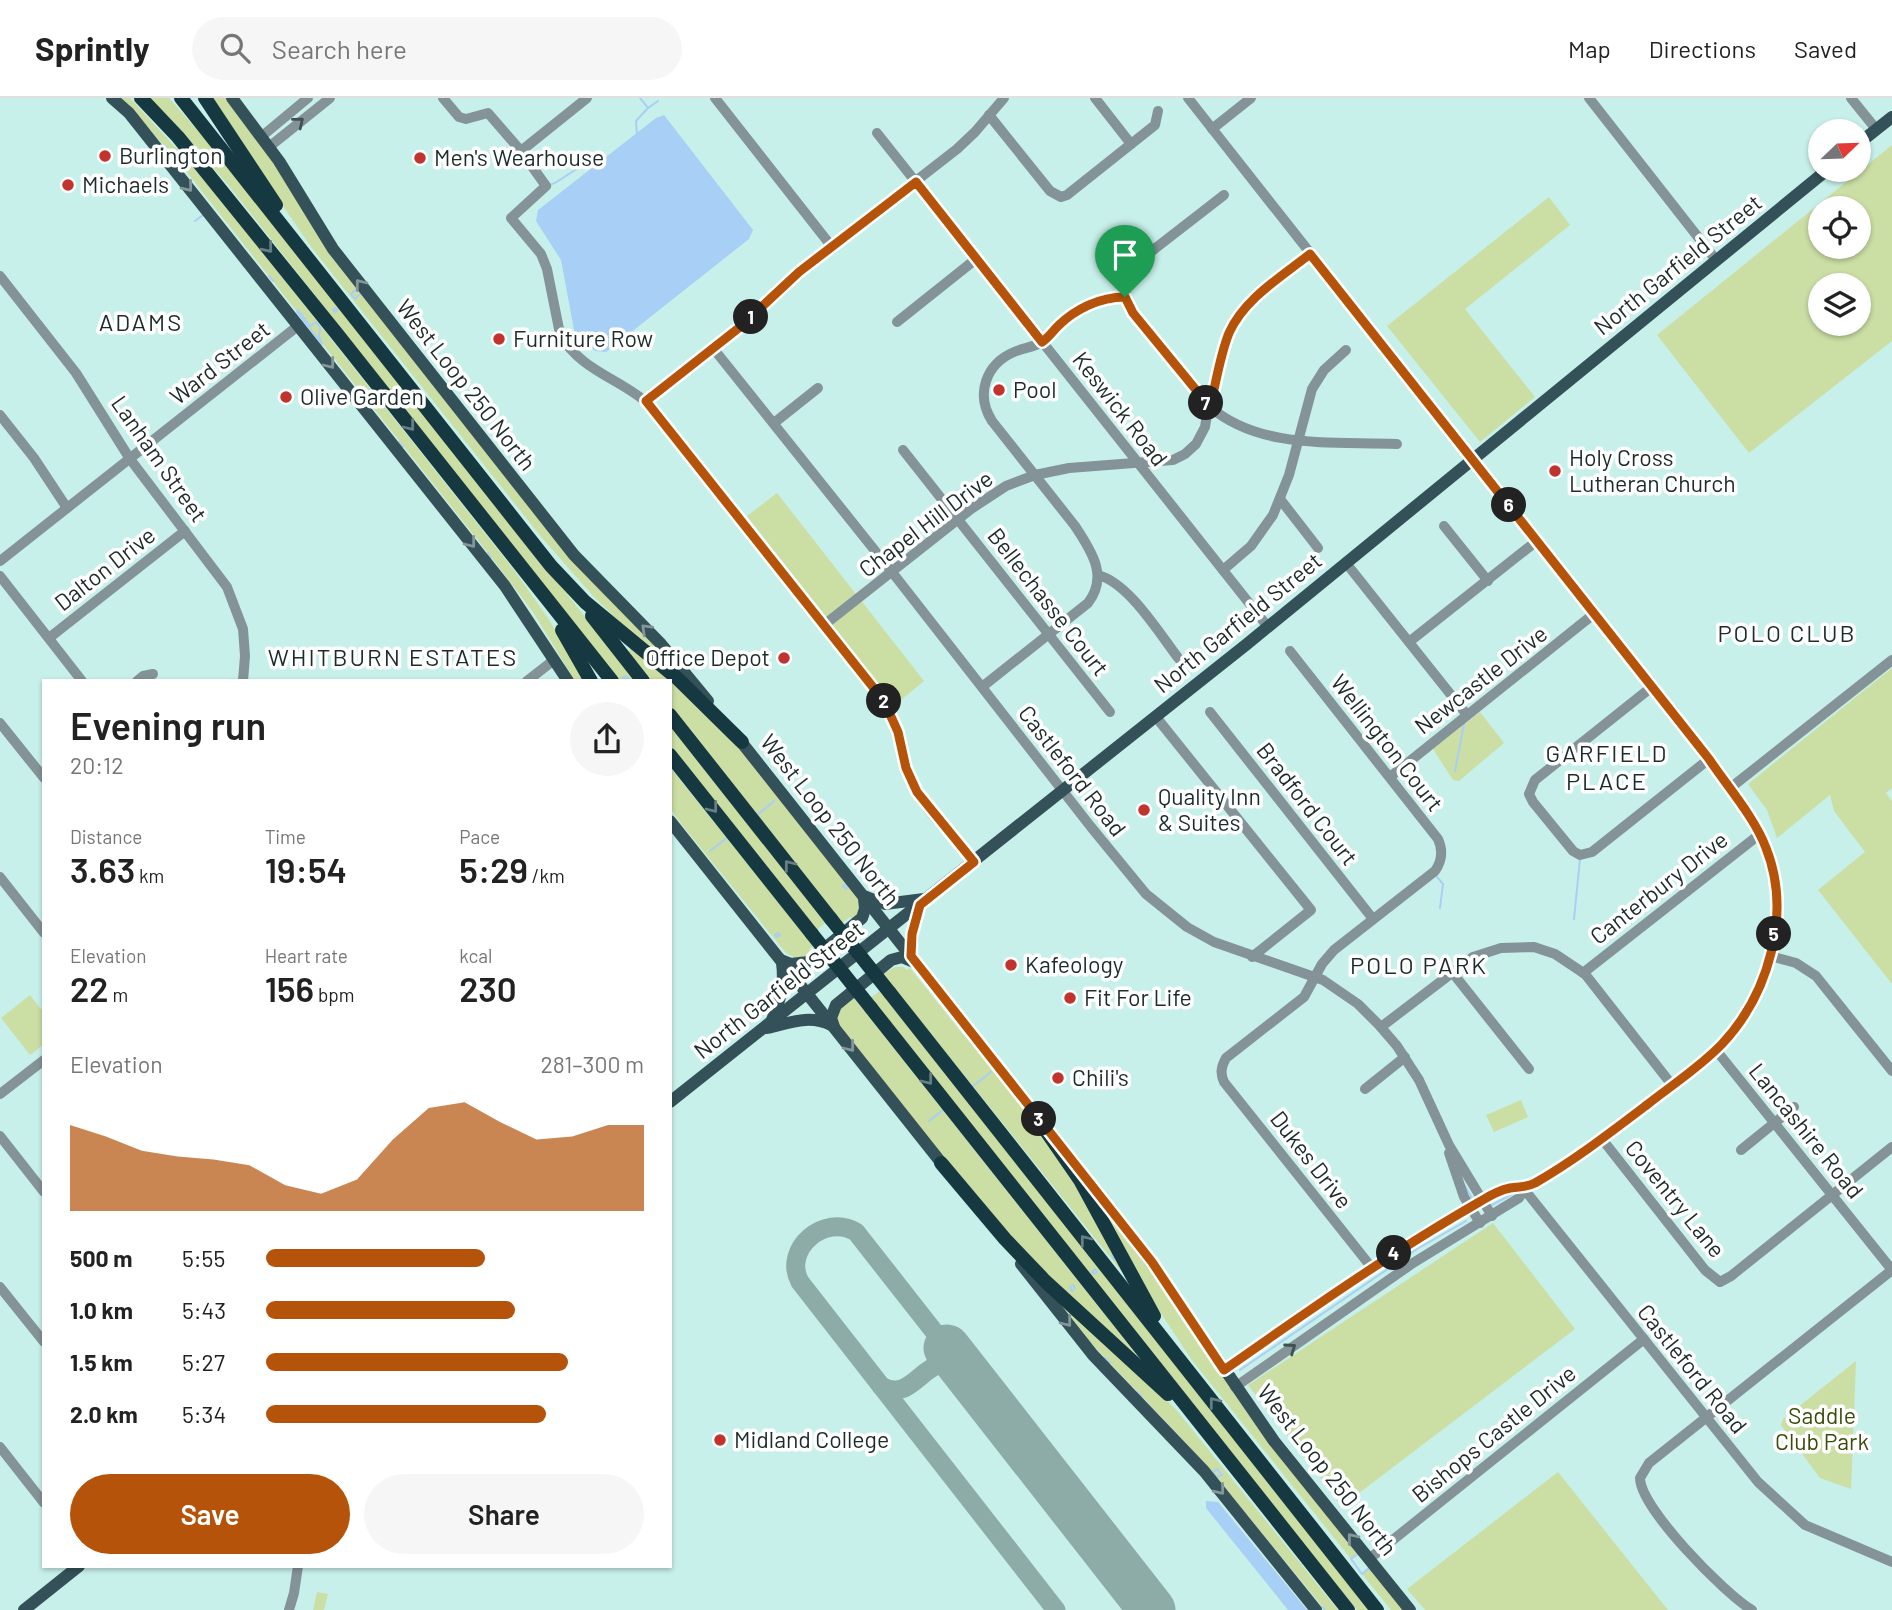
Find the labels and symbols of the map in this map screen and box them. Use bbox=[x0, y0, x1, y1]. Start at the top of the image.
one-way arrow bbox=[292, 118, 304, 131]
north arrow bbox=[1808, 119, 1871, 182]
place label: Burlington bbox=[119, 141, 223, 169]
place label: Men's Wearhouse bbox=[434, 143, 604, 171]
marker: Burlington bbox=[97, 148, 113, 164]
marker: Men's Wearhouse bbox=[412, 150, 428, 166]
place label: Michaels bbox=[82, 170, 169, 198]
marker: Michaels bbox=[60, 177, 76, 193]
one-way arrow bbox=[179, 179, 192, 191]
street label: North Garfield Street bbox=[1588, 188, 1767, 340]
pin bbox=[1095, 225, 1155, 297]
one-way arrow bbox=[260, 240, 272, 253]
one-way arrow bbox=[356, 280, 369, 292]
street label: West Loop 250 North bbox=[391, 293, 542, 476]
pin: 1 bbox=[734, 300, 768, 334]
district label: ADAMS bbox=[99, 307, 183, 336]
street label: Ward Street bbox=[164, 315, 275, 410]
place label: Furniture Row bbox=[513, 324, 653, 352]
marker: Furniture Row bbox=[491, 331, 507, 347]
street label: Keswick Road bbox=[1067, 346, 1174, 471]
one-way arrow bbox=[321, 357, 334, 369]
place label: Pool bbox=[1013, 375, 1057, 403]
place label: Olive Garden bbox=[300, 382, 424, 410]
marker: Pool bbox=[991, 382, 1007, 398]
pin: 7 bbox=[1188, 386, 1224, 420]
marker: Olive Garden bbox=[278, 389, 294, 405]
street label: Lanham Street bbox=[106, 390, 214, 527]
one-way arrow bbox=[402, 418, 415, 430]
place label: Holy Cross Lutheran Church bbox=[1569, 443, 1736, 497]
marker: Holy Cross Lutheran Church bbox=[1547, 463, 1563, 479]
street label: Chapel Hill Drive bbox=[853, 464, 998, 583]
pin: 6 bbox=[1492, 488, 1526, 522]
street label: Dalton Drive bbox=[49, 520, 160, 616]
street label: Bellechasse Court bbox=[982, 522, 1115, 681]
one-way arrow bbox=[462, 535, 475, 548]
street label: North Garfield Street bbox=[1148, 546, 1327, 698]
district label: POLO CLUB bbox=[1717, 618, 1857, 647]
street label: Newcastle Drive bbox=[1409, 619, 1552, 740]
one-way arrow bbox=[641, 624, 654, 637]
district label: WHITBURN ESTATES bbox=[268, 642, 518, 671]
place label: Office Depot bbox=[646, 643, 770, 671]
marker: Office Depot bbox=[776, 650, 792, 666]
street label: Wellington Court bbox=[1326, 668, 1450, 816]
pin: 2 bbox=[866, 684, 902, 718]
street label: Castleford Road bbox=[1013, 699, 1133, 841]
street label: West Loop 250 North bbox=[755, 728, 906, 911]
street label: Bradford Court bbox=[1251, 736, 1364, 870]
district label: GARFIELD PLACE bbox=[1546, 738, 1668, 795]
place label: Quality Inn & Suites bbox=[1158, 782, 1261, 836]
one-way arrow bbox=[704, 801, 717, 813]
marker: Quality Inn & Suites bbox=[1136, 802, 1152, 818]
street label: Canterbury Drive bbox=[1584, 825, 1733, 950]
one-way arrow bbox=[784, 860, 797, 873]
street label: North Garfield Street bbox=[688, 914, 869, 1064]
pin: 5 bbox=[1756, 916, 1792, 952]
place label: Kafeology bbox=[1025, 950, 1124, 978]
district label: POLO PARK bbox=[1350, 950, 1488, 979]
marker: Kafeology bbox=[1003, 957, 1019, 973]
place label: Fit For Life bbox=[1084, 983, 1192, 1011]
marker: Fit For Life bbox=[1062, 990, 1078, 1006]
one-way arrow bbox=[842, 1040, 855, 1052]
street label: Lancashire Road bbox=[1744, 1057, 1870, 1204]
place label: Chili's bbox=[1072, 1063, 1129, 1091]
marker: Chili's bbox=[1050, 1070, 1066, 1086]
one-way arrow bbox=[920, 1073, 933, 1085]
pin: 3 bbox=[1021, 1102, 1056, 1136]
street label: Dukes Drive bbox=[1265, 1105, 1359, 1214]
street label: Coventry Lane bbox=[1620, 1134, 1732, 1263]
one-way arrow bbox=[1081, 1235, 1094, 1247]
pin: 4 bbox=[1376, 1236, 1412, 1270]
street label: Castleford Road bbox=[1632, 1298, 1753, 1439]
one-way arrow bbox=[1059, 1314, 1072, 1327]
one-way arrow bbox=[1283, 1344, 1296, 1356]
street label: Bishops Castle Drive bbox=[1406, 1359, 1581, 1508]
street label: West Loop 250 North bbox=[1252, 1378, 1403, 1561]
one-way arrow bbox=[1209, 1398, 1222, 1410]
park label: Saddle Club Park bbox=[1775, 1401, 1869, 1455]
place label: Midland College bbox=[734, 1425, 889, 1453]
marker: Midland College bbox=[712, 1432, 728, 1448]
one-way arrow bbox=[1212, 1482, 1224, 1495]
one-way arrow bbox=[1347, 1533, 1360, 1545]

